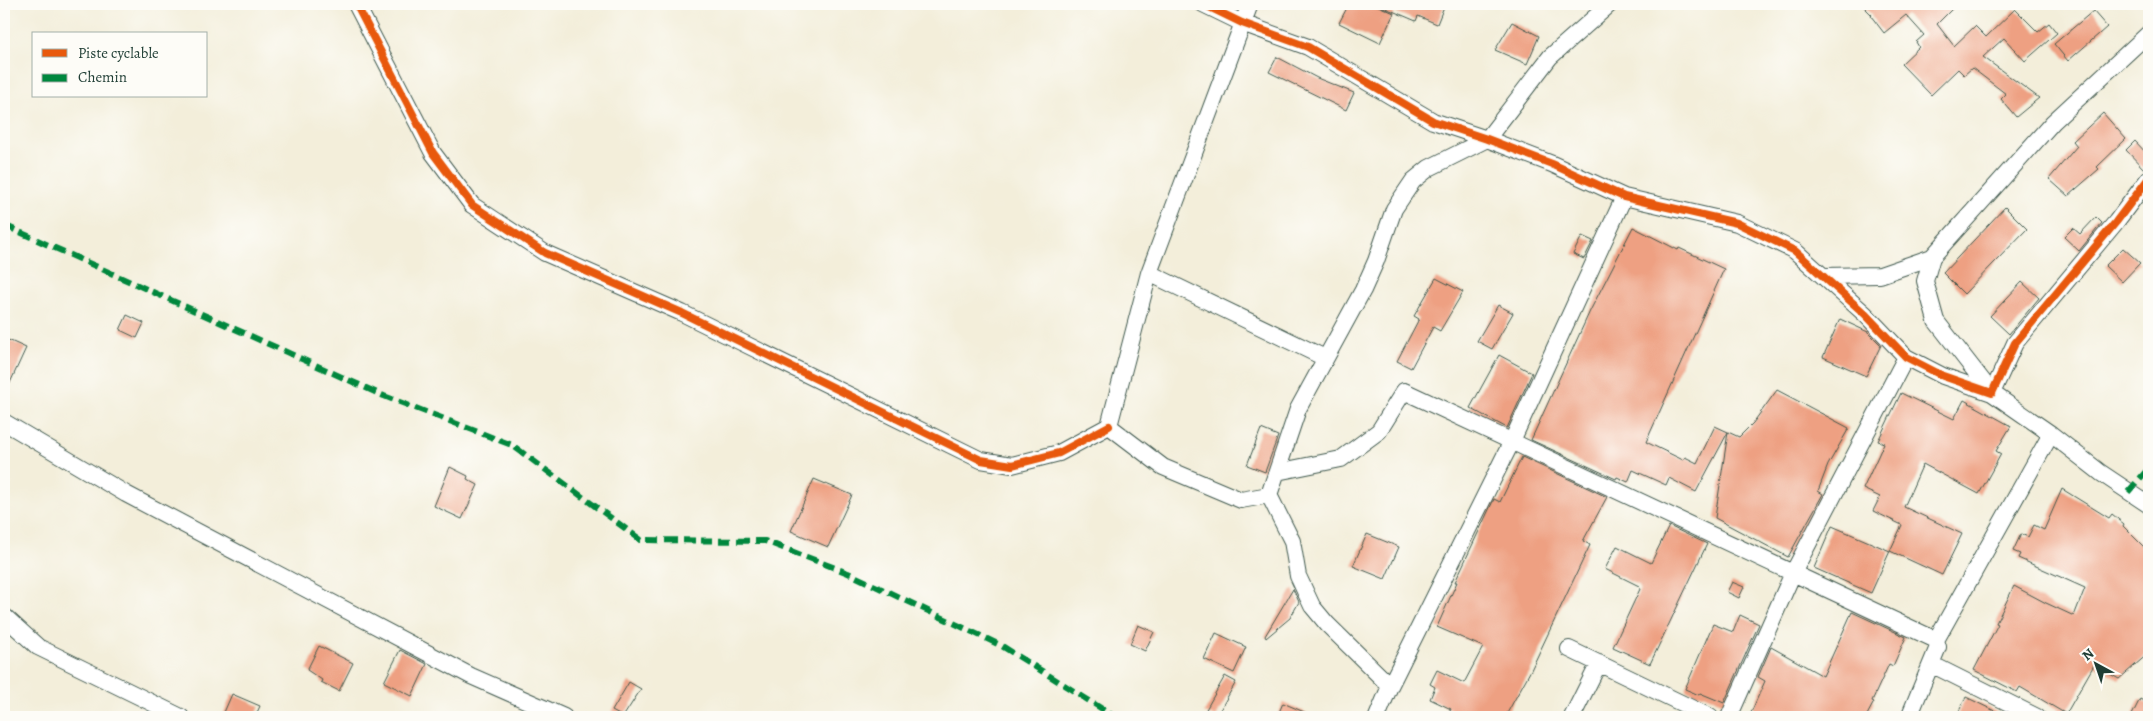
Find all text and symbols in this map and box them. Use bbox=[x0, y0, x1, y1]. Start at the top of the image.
legend bbox=[32, 32, 208, 98]
text: Piste cyclable bbox=[78, 43, 159, 63]
text: Chemin bbox=[78, 67, 127, 87]
north arrow bbox=[2070, 638, 2120, 688]
text: N bbox=[2078, 644, 2098, 665]

